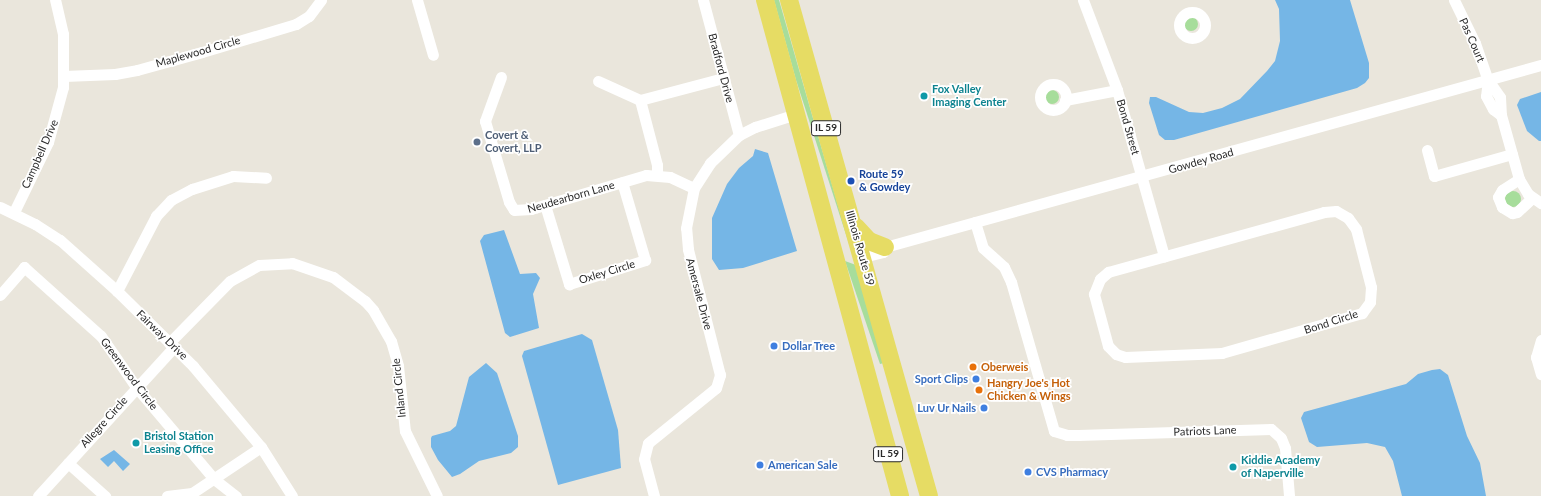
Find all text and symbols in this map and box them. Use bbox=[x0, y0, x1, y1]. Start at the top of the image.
street label: Pas Court bbox=[1456, 16, 1488, 64]
street label: Bradford Drive bbox=[705, 32, 737, 104]
street label: Maplewood Circle bbox=[154, 34, 242, 70]
place label: Fox Valley Imaging Center bbox=[932, 83, 1006, 109]
marker: Fox Valley Imaging Center bbox=[919, 91, 929, 101]
street label: Bond Street bbox=[1114, 98, 1142, 156]
street label: Campbell Drive bbox=[19, 117, 61, 191]
road number: IL 59 bbox=[810, 120, 842, 136]
place label: Covert & Covert, LLP bbox=[485, 129, 541, 155]
marker: Covert & Covert, LLP bbox=[472, 137, 482, 147]
street label: Gowdey Road bbox=[1167, 145, 1235, 177]
place label: Route 59 & Gowdey bbox=[859, 168, 910, 194]
marker: Route 59 & Gowdey bbox=[846, 176, 856, 186]
street label: Neudearborn Lane bbox=[526, 178, 616, 216]
street label: Illinois Route 59 bbox=[843, 209, 877, 287]
street label: Oxley Circle bbox=[577, 257, 637, 287]
street label: Amersale Drive bbox=[683, 257, 715, 331]
street label: Fairway Drive bbox=[134, 307, 190, 363]
street label: Bond Circle bbox=[1302, 307, 1360, 337]
street label: Greenwood Circle bbox=[98, 335, 160, 413]
place label: Dollar Tree bbox=[782, 339, 836, 353]
marker: Dollar Tree bbox=[769, 341, 779, 351]
street label: Inland Circle bbox=[389, 358, 409, 418]
place label: Oberweis bbox=[981, 360, 1028, 374]
marker: Oberweis bbox=[968, 362, 978, 372]
place label: Sport Clips bbox=[915, 372, 968, 386]
marker: Sport Clips bbox=[971, 374, 981, 384]
place label: Hangry Joe's Hot Chicken & Wings bbox=[987, 377, 1071, 403]
marker: Hangry Joe's Hot Chicken & Wings bbox=[974, 385, 984, 395]
street label: Allegre Circle bbox=[78, 394, 130, 450]
place label: Luv Ur Nails bbox=[917, 401, 976, 415]
marker: Luv Ur Nails bbox=[979, 403, 989, 413]
street label: Patriots Lane bbox=[1173, 423, 1237, 439]
place label: Bristol Station Leasing Office bbox=[144, 430, 214, 456]
marker: Bristol Station Leasing Office bbox=[131, 438, 141, 448]
road number: IL 59 bbox=[872, 446, 904, 462]
place label: Kiddie Academy of Naperville bbox=[1241, 454, 1321, 480]
place label: American Sale bbox=[768, 458, 838, 472]
marker: American Sale bbox=[755, 460, 765, 470]
marker: Kiddie Academy of Naperville bbox=[1228, 462, 1238, 472]
place label: CVS Pharmacy bbox=[1036, 465, 1108, 479]
marker: CVS Pharmacy bbox=[1023, 467, 1033, 477]

